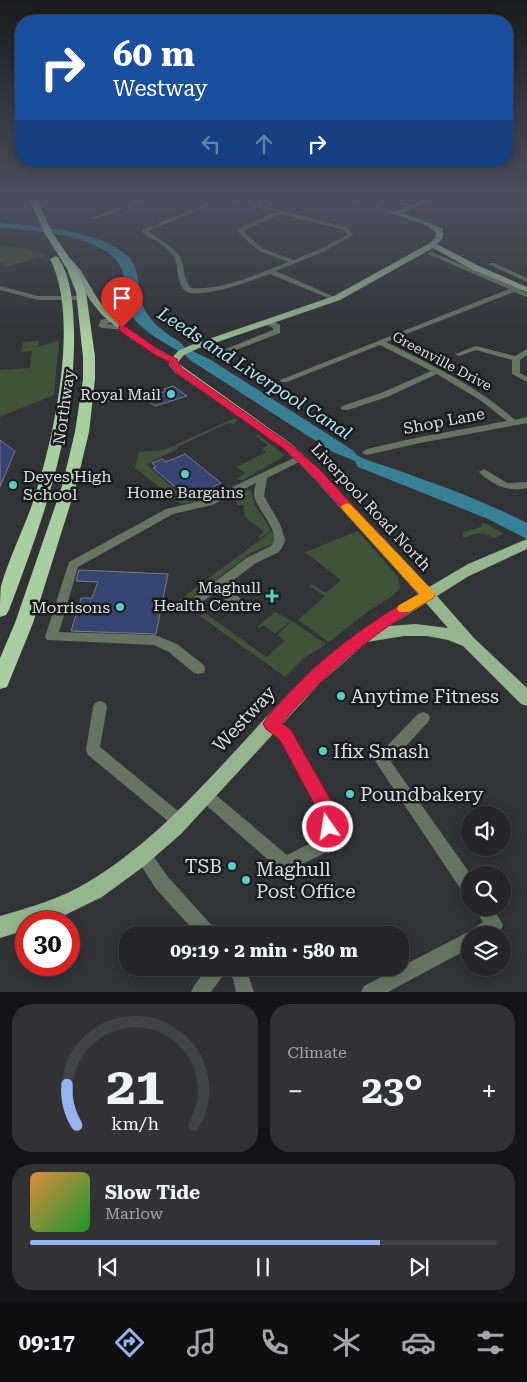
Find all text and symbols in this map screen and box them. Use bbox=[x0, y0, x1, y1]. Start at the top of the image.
text: 60 m bbox=[113, 34, 195, 75]
icon: right bbox=[30, 35, 95, 100]
text: Westway bbox=[113, 76, 208, 101]
icon: left bbox=[197, 130, 225, 158]
icon: ahead bbox=[250, 130, 278, 158]
icon: right bbox=[303, 130, 331, 158]
pin bbox=[101, 277, 143, 328]
icon: arrive bbox=[108, 284, 136, 312]
water label: Leeds and Liverpool Canal bbox=[153, 302, 356, 444]
street label: Greenville Drive bbox=[390, 328, 495, 394]
street label: Northway bbox=[49, 367, 79, 446]
place label: Royal Mail bbox=[80, 385, 161, 404]
marker: Royal Mail bbox=[165, 388, 177, 400]
street label: Shop Lane bbox=[402, 404, 487, 438]
street label: Liverpool Road North bbox=[307, 439, 435, 575]
place label: Deyes High School bbox=[23, 467, 112, 504]
marker: Home Bargains bbox=[179, 468, 191, 480]
marker: Deyes High School bbox=[7, 479, 19, 491]
place label: Home Bargains bbox=[127, 483, 244, 502]
place label: Maghull Health Centre bbox=[153, 578, 261, 615]
marker: Maghull Health Centre bbox=[265, 589, 279, 603]
place label: Morrisons bbox=[31, 598, 110, 617]
marker: Morrisons bbox=[114, 601, 126, 613]
street label: Westway bbox=[208, 681, 281, 757]
place label: Anytime Fitness bbox=[351, 685, 499, 708]
marker: Anytime Fitness bbox=[335, 690, 347, 702]
place label: Ifix Smash bbox=[333, 740, 430, 763]
marker: Ifix Smash bbox=[317, 745, 329, 757]
place label: Poundbakery bbox=[360, 783, 484, 806]
marker: Poundbakery bbox=[344, 788, 356, 800]
position arrow bbox=[301, 800, 353, 852]
map controls bbox=[461, 806, 511, 976]
button: sound bbox=[461, 806, 511, 856]
place label: TSB bbox=[185, 855, 222, 878]
place label: Maghull Post Office bbox=[256, 858, 356, 903]
marker: TSB bbox=[226, 860, 238, 872]
button: search bbox=[461, 866, 511, 916]
marker: Maghull Post Office bbox=[240, 874, 252, 886]
speed limit sign: 30 bbox=[15, 911, 80, 976]
button: layers bbox=[461, 926, 511, 976]
text: 09:19 · 2 min · 580 m bbox=[170, 939, 358, 962]
text: Climate bbox=[288, 1043, 347, 1062]
text: 21 bbox=[106, 1056, 164, 1117]
text: 23° bbox=[362, 1068, 423, 1112]
text: − bbox=[288, 1075, 303, 1108]
text: + bbox=[481, 1075, 497, 1108]
text: km/h bbox=[111, 1113, 159, 1134]
text: Slow Tide bbox=[105, 1181, 200, 1204]
text: Marlow bbox=[105, 1204, 163, 1223]
icon: previous bbox=[94, 1253, 122, 1281]
icon: pause bbox=[249, 1253, 277, 1281]
icon: next bbox=[405, 1253, 433, 1281]
icon: directions bbox=[112, 1325, 147, 1360]
icon: music bbox=[184, 1325, 219, 1360]
icon: phone bbox=[257, 1325, 292, 1360]
icon: climate bbox=[329, 1325, 364, 1360]
icon: car bbox=[401, 1325, 436, 1360]
icon: filters bbox=[473, 1325, 508, 1360]
text: 09:17 bbox=[19, 1330, 75, 1355]

